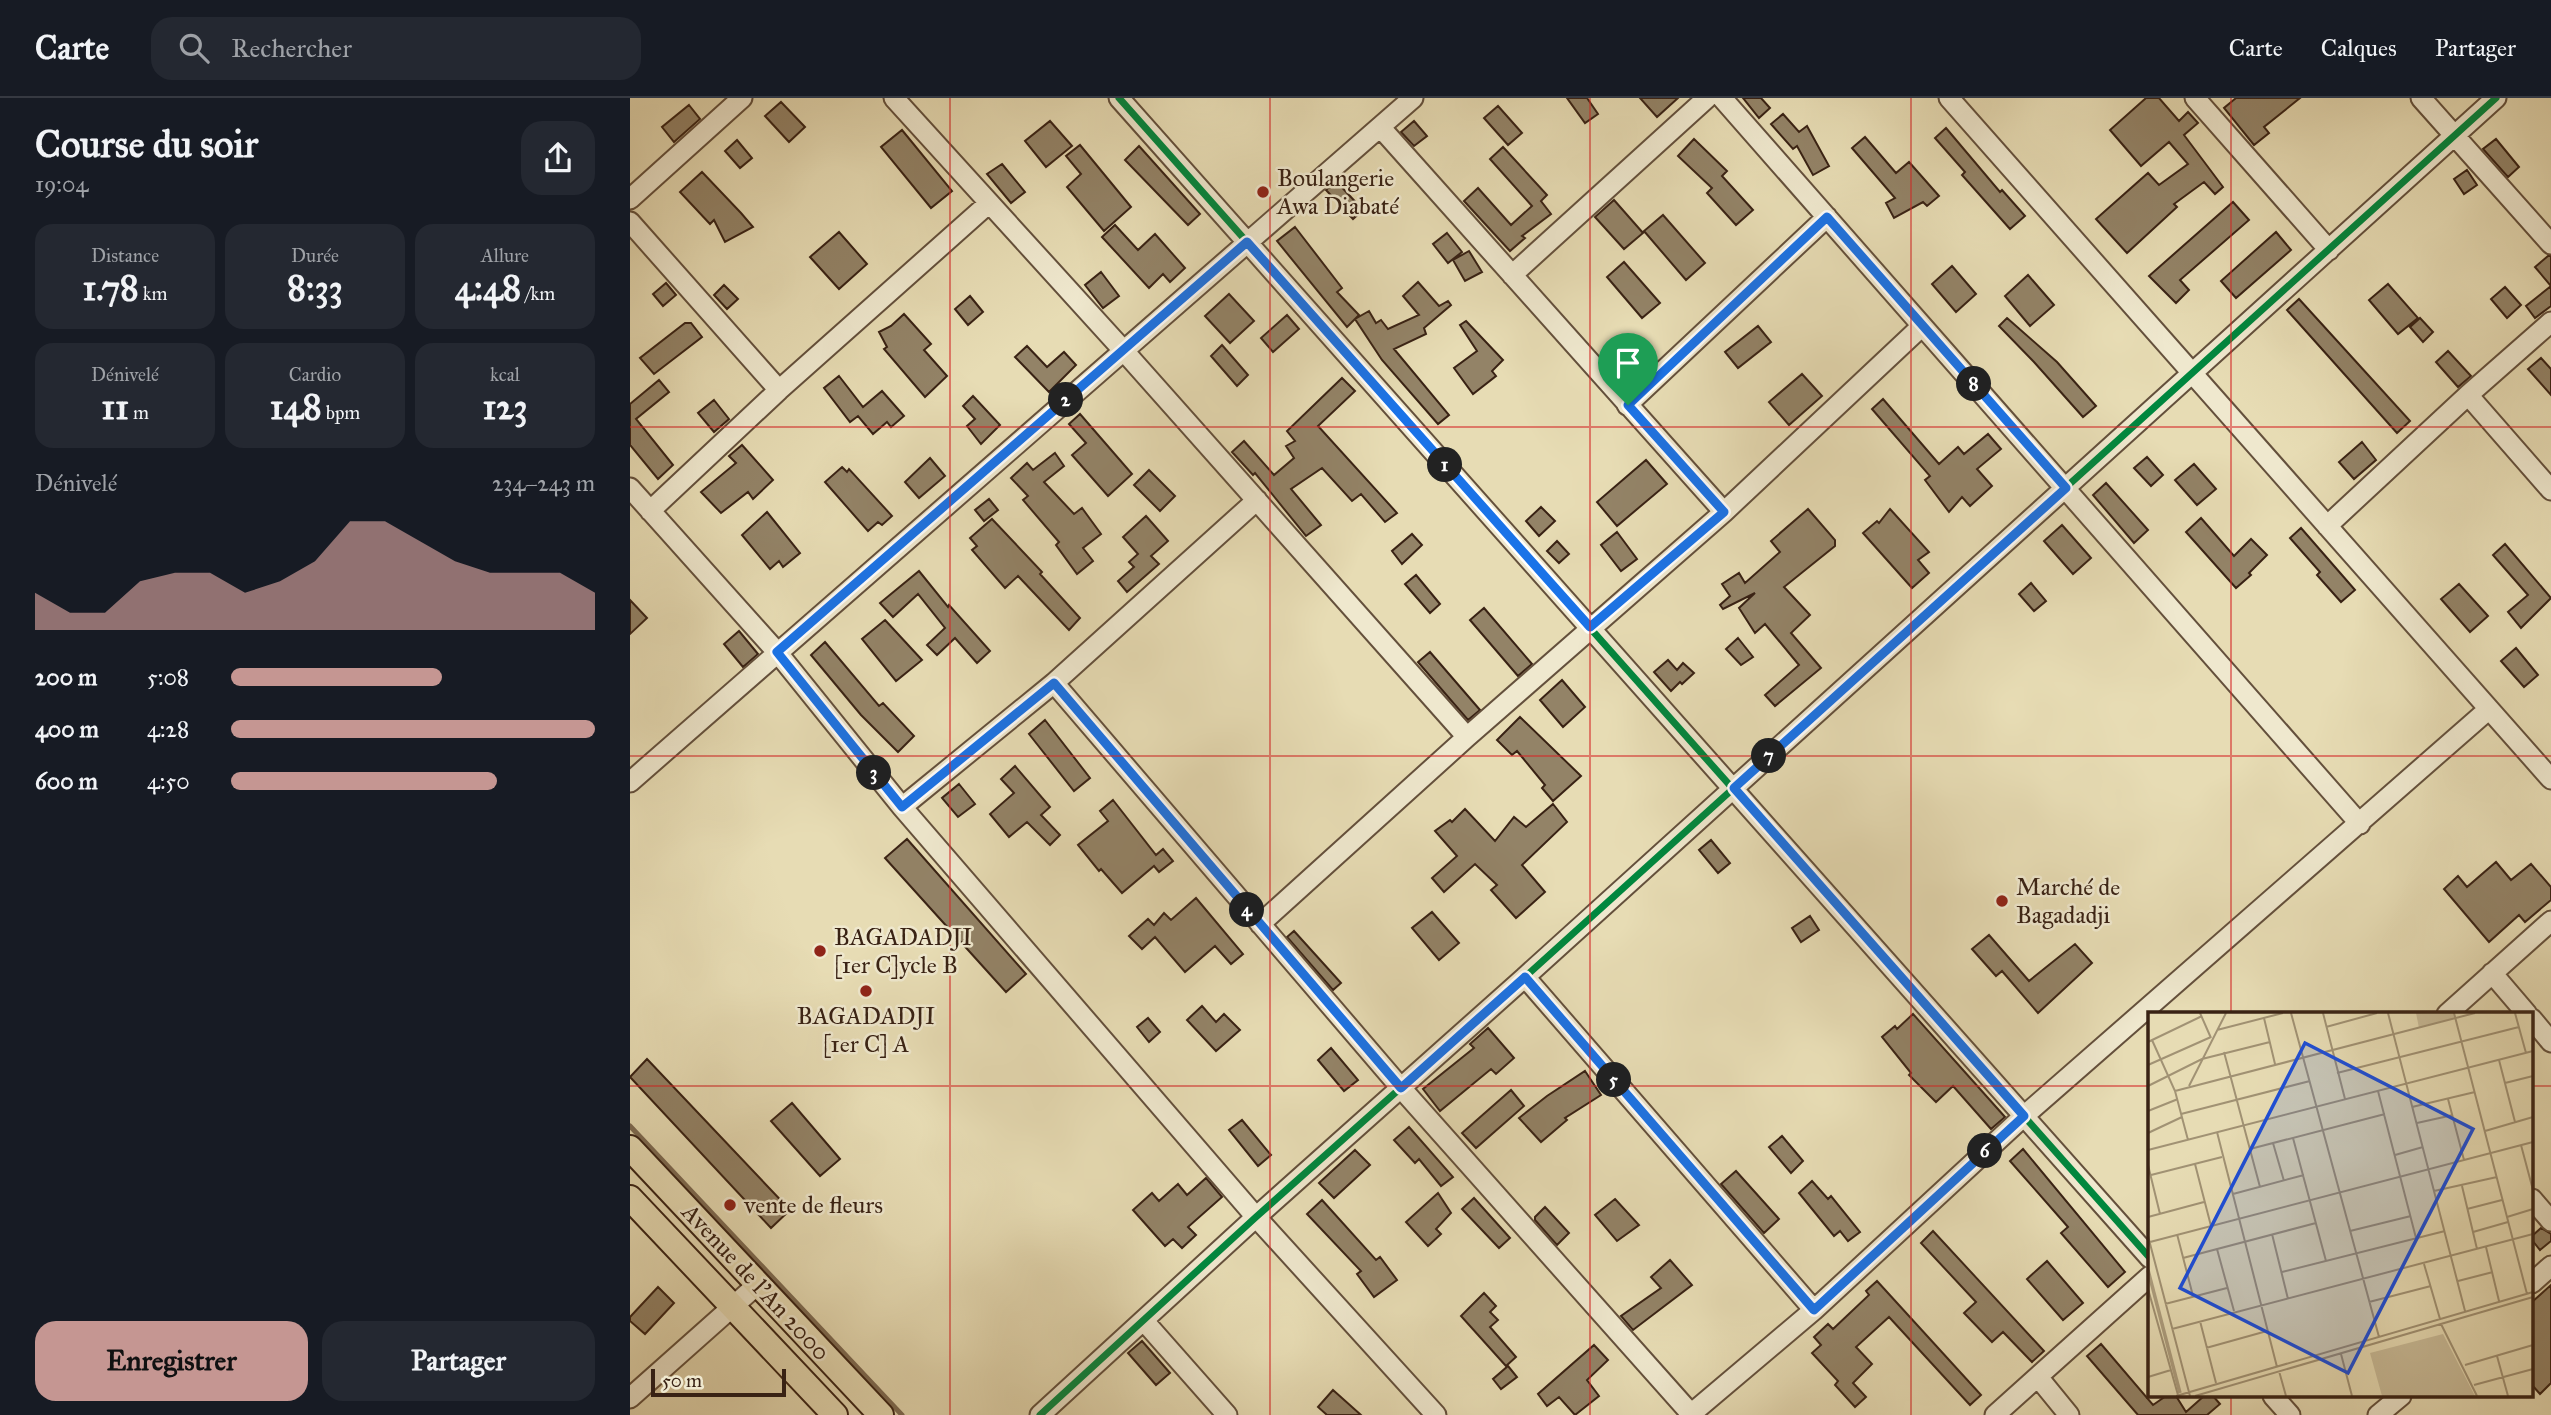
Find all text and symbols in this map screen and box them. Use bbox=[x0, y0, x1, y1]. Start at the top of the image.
search box bbox=[151, 17, 641, 80]
text: Carte bbox=[35, 28, 109, 68]
icon: search bbox=[175, 29, 213, 67]
text: Rechercher bbox=[231, 32, 352, 64]
text: Carte bbox=[2229, 33, 2283, 63]
text: Calques bbox=[2321, 33, 2397, 63]
text: Partager bbox=[2435, 33, 2516, 63]
text: Course du soir bbox=[35, 121, 258, 167]
button: share bbox=[521, 121, 595, 195]
place label: Boulangerie Awa Diabaté bbox=[1276, 163, 1399, 221]
text: 19:04 bbox=[35, 170, 88, 198]
marker: Boulangerie Awa Diabaté bbox=[1255, 184, 1271, 200]
text: Distance bbox=[91, 244, 159, 267]
text: Durée bbox=[291, 244, 339, 267]
text: Allure bbox=[481, 244, 529, 267]
text: 1.78 bbox=[82, 267, 139, 310]
text: 8:33 bbox=[287, 267, 343, 310]
text: 4:48 bbox=[455, 267, 521, 310]
text: km bbox=[139, 282, 168, 305]
text: /km bbox=[521, 282, 555, 305]
pin bbox=[1598, 333, 1658, 405]
icon: arrive bbox=[1609, 344, 1647, 382]
text: Dénivelé bbox=[91, 363, 159, 386]
text: Cardio bbox=[289, 363, 341, 386]
text: kcal bbox=[490, 363, 520, 386]
pin: 8 bbox=[1956, 366, 1992, 402]
text: 8 bbox=[1968, 372, 1979, 395]
pin: 2 bbox=[1048, 382, 1083, 418]
text: 11 bbox=[101, 386, 129, 429]
text: 148 bbox=[270, 386, 322, 429]
text: 123 bbox=[482, 386, 528, 429]
text: 2 bbox=[1061, 388, 1070, 411]
text: m bbox=[129, 401, 149, 424]
text: bpm bbox=[322, 401, 360, 424]
pin: 1 bbox=[1428, 448, 1462, 482]
text: 1 bbox=[1441, 453, 1448, 476]
text: Dénivelé bbox=[35, 469, 117, 497]
text: 234–243 m bbox=[492, 469, 595, 497]
text: 200 m bbox=[35, 663, 97, 691]
text: 5:08 bbox=[147, 663, 189, 691]
text: 400 m bbox=[35, 715, 99, 743]
text: 4:28 bbox=[147, 715, 189, 743]
pin: 7 bbox=[1752, 738, 1786, 774]
text: 7 bbox=[1763, 744, 1774, 767]
pin: 3 bbox=[856, 756, 892, 790]
text: 3 bbox=[870, 761, 877, 784]
text: 600 m bbox=[35, 767, 98, 795]
text: 4:50 bbox=[147, 767, 190, 795]
place label: Marché de Bagadadji bbox=[2016, 872, 2120, 930]
pin: 4 bbox=[1230, 892, 1264, 928]
marker: Marché de Bagadadji bbox=[1994, 893, 2010, 909]
text: 4 bbox=[1241, 898, 1252, 921]
place label: BAGADADJI [1er C]ycle B bbox=[834, 922, 972, 980]
marker: BAGADADJI [1er C]ycle B bbox=[812, 943, 828, 959]
marker: BAGADADJI [1er C] A bbox=[858, 983, 874, 999]
place label: BAGADADJI [1er C] A bbox=[797, 1001, 935, 1059]
inset map bbox=[2148, 1012, 2534, 1398]
pin: 5 bbox=[1597, 1062, 1632, 1098]
text: 5 bbox=[1609, 1068, 1618, 1091]
pin: 6 bbox=[1968, 1134, 2002, 1168]
text: 6 bbox=[1980, 1139, 1989, 1162]
place label: vente de fleurs bbox=[743, 1190, 883, 1220]
street label: Avenue de l'An 2000 bbox=[675, 1196, 837, 1367]
marker: vente de fleurs bbox=[722, 1197, 738, 1213]
button: Enregistrer bbox=[35, 1321, 308, 1401]
button: Partager bbox=[322, 1321, 595, 1401]
scale bar bbox=[651, 1366, 786, 1398]
text: 50 m bbox=[662, 1369, 702, 1392]

